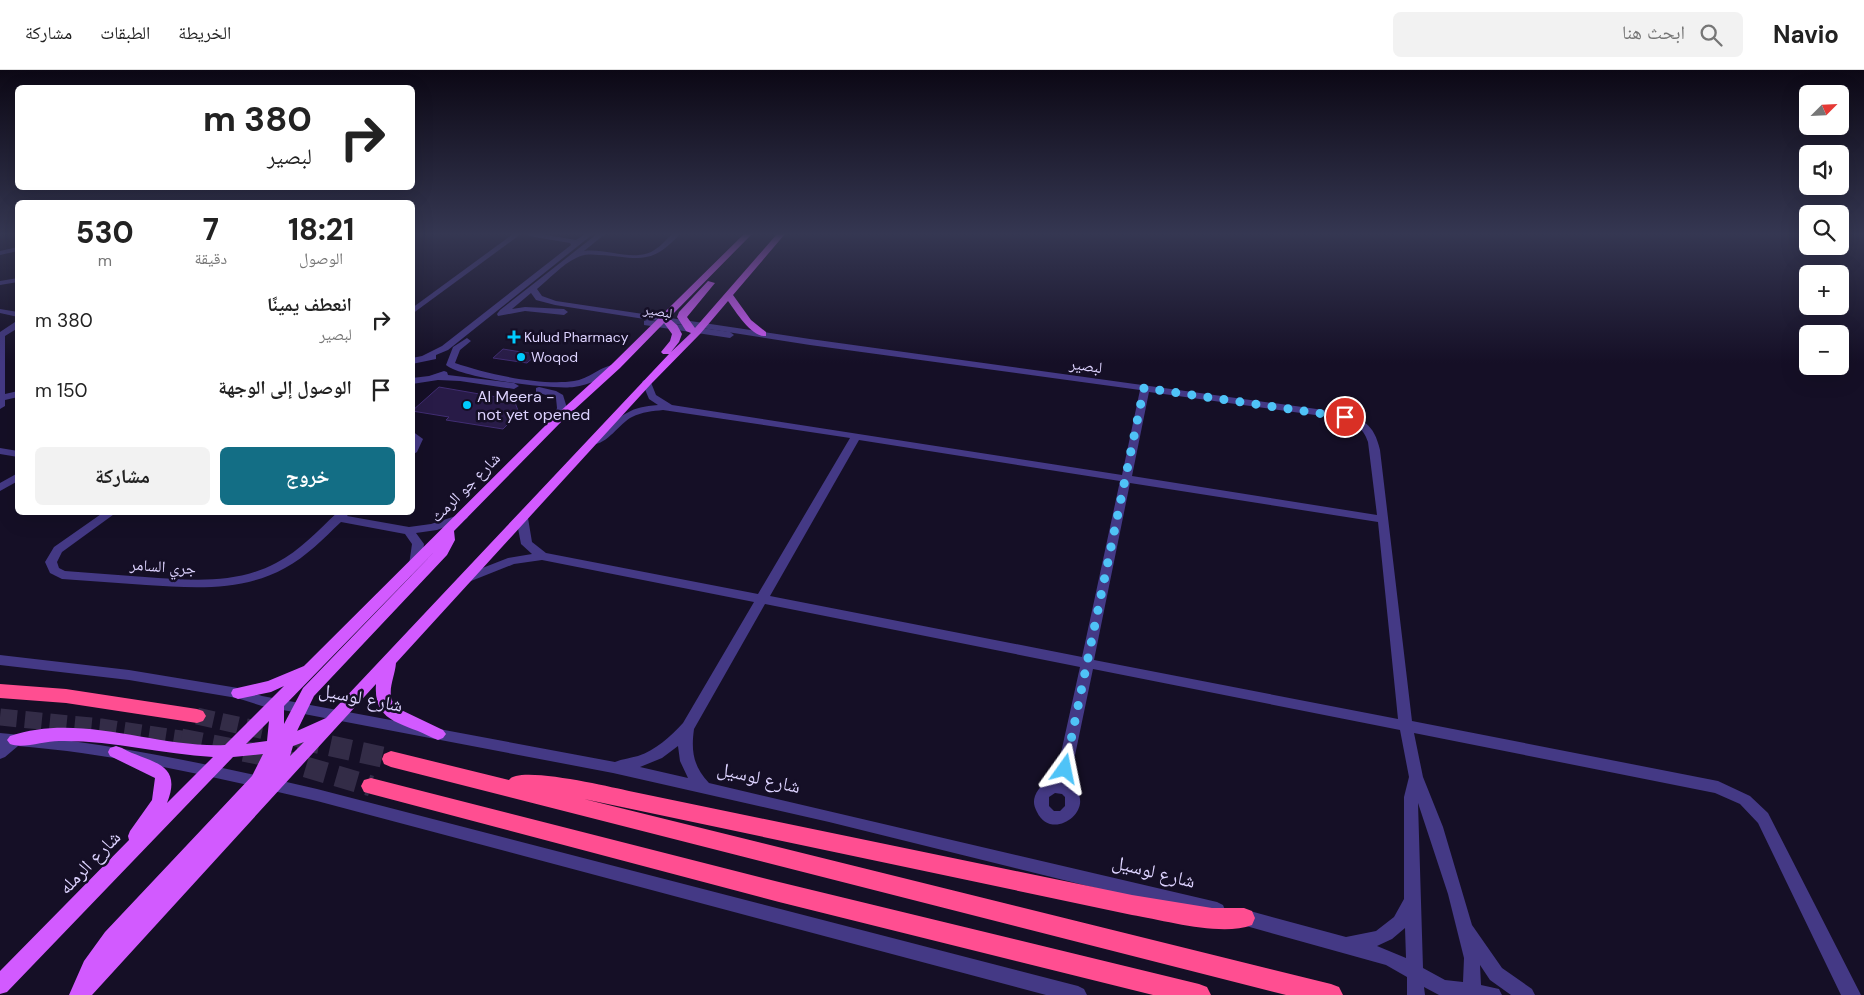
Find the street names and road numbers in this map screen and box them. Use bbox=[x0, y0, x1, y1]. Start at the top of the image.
street label: لبصير bbox=[641, 300, 674, 322]
street label: لبصير bbox=[1067, 353, 1104, 378]
street label: شارع جو الرمث bbox=[426, 448, 505, 527]
street label: جري السامر bbox=[128, 554, 197, 581]
street label: شارع لوسيل bbox=[317, 677, 405, 718]
street label: شارع لوسيل bbox=[715, 756, 803, 799]
street label: شارع الرمله bbox=[53, 825, 126, 900]
street label: شارع لوسيل bbox=[1110, 849, 1198, 894]

